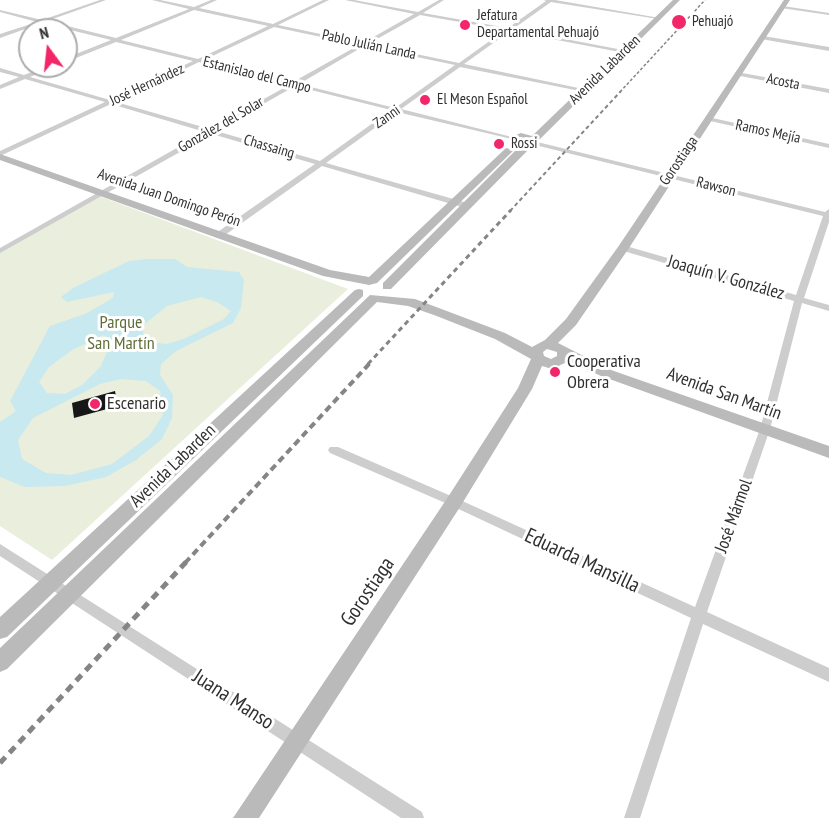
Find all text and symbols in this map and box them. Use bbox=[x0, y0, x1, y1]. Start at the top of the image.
place label: Jefatura Departamental Pehuajó bbox=[477, 7, 599, 42]
marker: Pehuajó bbox=[670, 13, 688, 31]
place label: Pehuajó bbox=[692, 13, 733, 31]
north arrow bbox=[18, 18, 78, 78]
marker: Jefatura Departamental Pehuajó bbox=[458, 18, 472, 32]
text: N bbox=[37, 22, 51, 43]
street label: Pablo Julián Landa bbox=[320, 26, 418, 64]
street label: Avenida Labarden bbox=[566, 32, 644, 108]
street label: Estanislao del Campo bbox=[201, 53, 313, 97]
street label: José Hernández bbox=[107, 60, 187, 110]
street label: Acosta bbox=[765, 70, 801, 94]
place label: El Meson Español bbox=[437, 91, 528, 109]
street label: González del Solar bbox=[175, 93, 267, 157]
marker: El Meson Español bbox=[418, 93, 432, 107]
street label: Zanni bbox=[370, 101, 404, 133]
street label: Ramos Mejía bbox=[734, 116, 802, 148]
street label: Chassaing bbox=[242, 131, 296, 163]
street label: Gorostiaga bbox=[656, 133, 702, 189]
place label: Rossi bbox=[511, 135, 537, 153]
marker: Rossi bbox=[492, 137, 506, 151]
street label: Avenida Juan Domingo Perón bbox=[95, 165, 243, 231]
street label: Rawson bbox=[694, 173, 738, 201]
street label: Joaquín V. González bbox=[665, 251, 787, 305]
park label: Parque San Martín bbox=[87, 312, 155, 354]
place label: Cooperativa Obrera bbox=[567, 351, 641, 394]
street label: Avenida San Martín bbox=[664, 363, 784, 425]
marker: Cooperativa Obrera bbox=[548, 365, 562, 379]
place label: Escenario bbox=[107, 393, 166, 415]
marker: Escenario bbox=[88, 397, 102, 411]
street label: Avenida Labarden bbox=[126, 420, 220, 512]
street label: José Mármol bbox=[711, 476, 757, 556]
street label: Eduarda Mansilla bbox=[520, 523, 644, 599]
street label: Gorostiaga bbox=[336, 553, 400, 631]
street label: Juana Manso bbox=[188, 664, 278, 736]

